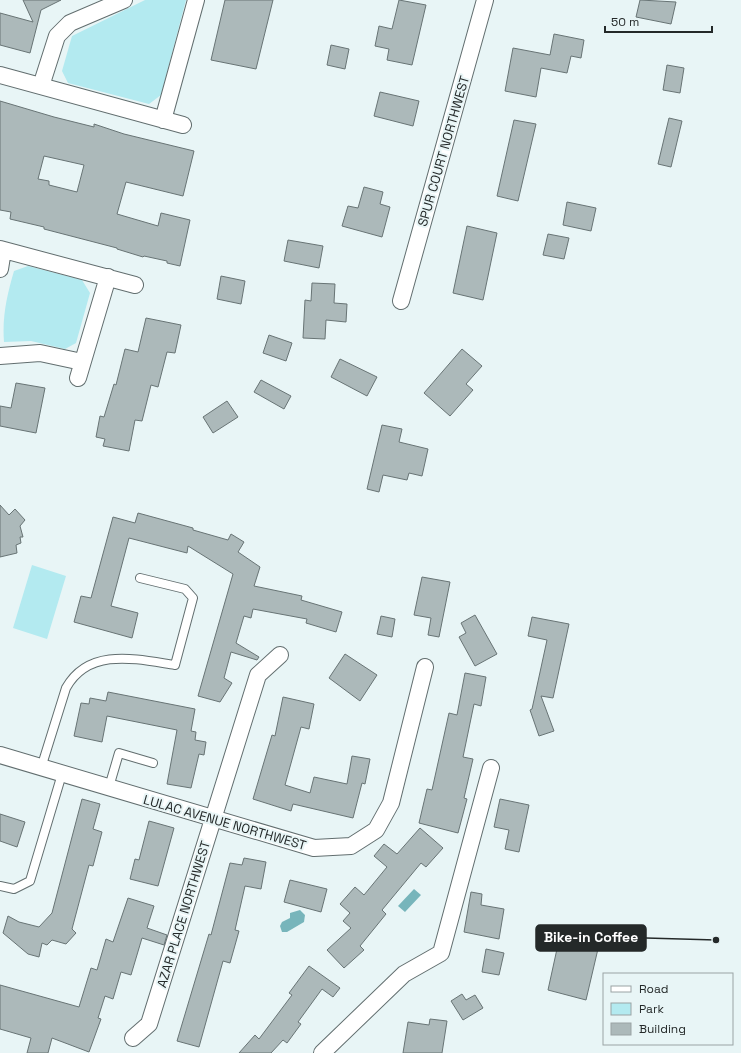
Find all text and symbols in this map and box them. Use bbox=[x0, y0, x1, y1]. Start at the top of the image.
scale bar bbox=[605, 8, 712, 34]
text: 50 m bbox=[611, 14, 639, 30]
street label: SPUR COURT NORTHWEST bbox=[414, 74, 473, 228]
street label: LULAC AVENUE NORTHWEST bbox=[142, 791, 309, 854]
street label: AZAR PLACE NORTHWEST bbox=[153, 838, 214, 990]
callout: Bike-in Coffee bbox=[536, 925, 646, 951]
text: Bike-in Coffee bbox=[544, 928, 638, 946]
legend bbox=[603, 973, 733, 1045]
text: Road bbox=[639, 981, 668, 997]
text: Park bbox=[639, 1001, 664, 1017]
text: Building bbox=[639, 1021, 686, 1037]

